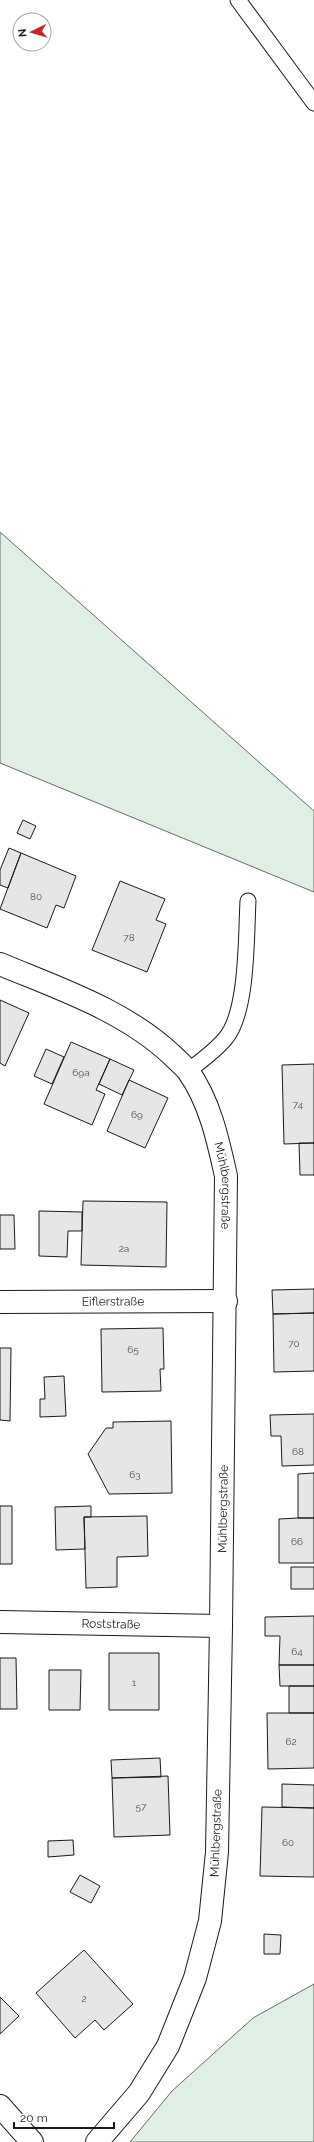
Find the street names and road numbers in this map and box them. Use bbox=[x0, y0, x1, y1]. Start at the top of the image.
street label: Mühlbergstraße bbox=[211, 1140, 233, 1229]
street label: Eiflerstraße bbox=[82, 1294, 144, 1309]
street label: Mühlbergstraße bbox=[215, 1465, 231, 1553]
street label: Roststraße bbox=[81, 1616, 141, 1632]
street label: Mühlbergstraße bbox=[207, 1789, 225, 1877]

